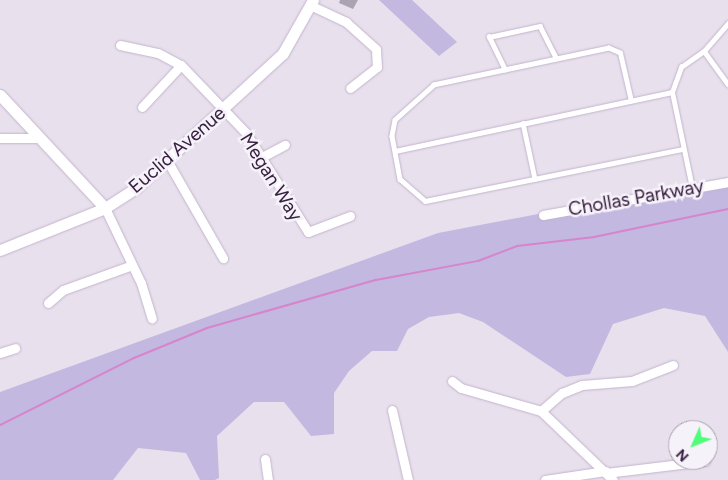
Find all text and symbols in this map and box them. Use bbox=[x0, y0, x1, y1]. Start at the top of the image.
street label: Euclid Avenue bbox=[124, 102, 230, 198]
street label: Megan Way bbox=[235, 129, 307, 225]
street label: Chollas Parkway bbox=[566, 175, 706, 221]
north arrow bbox=[668, 420, 718, 470]
text: N bbox=[673, 445, 692, 465]

